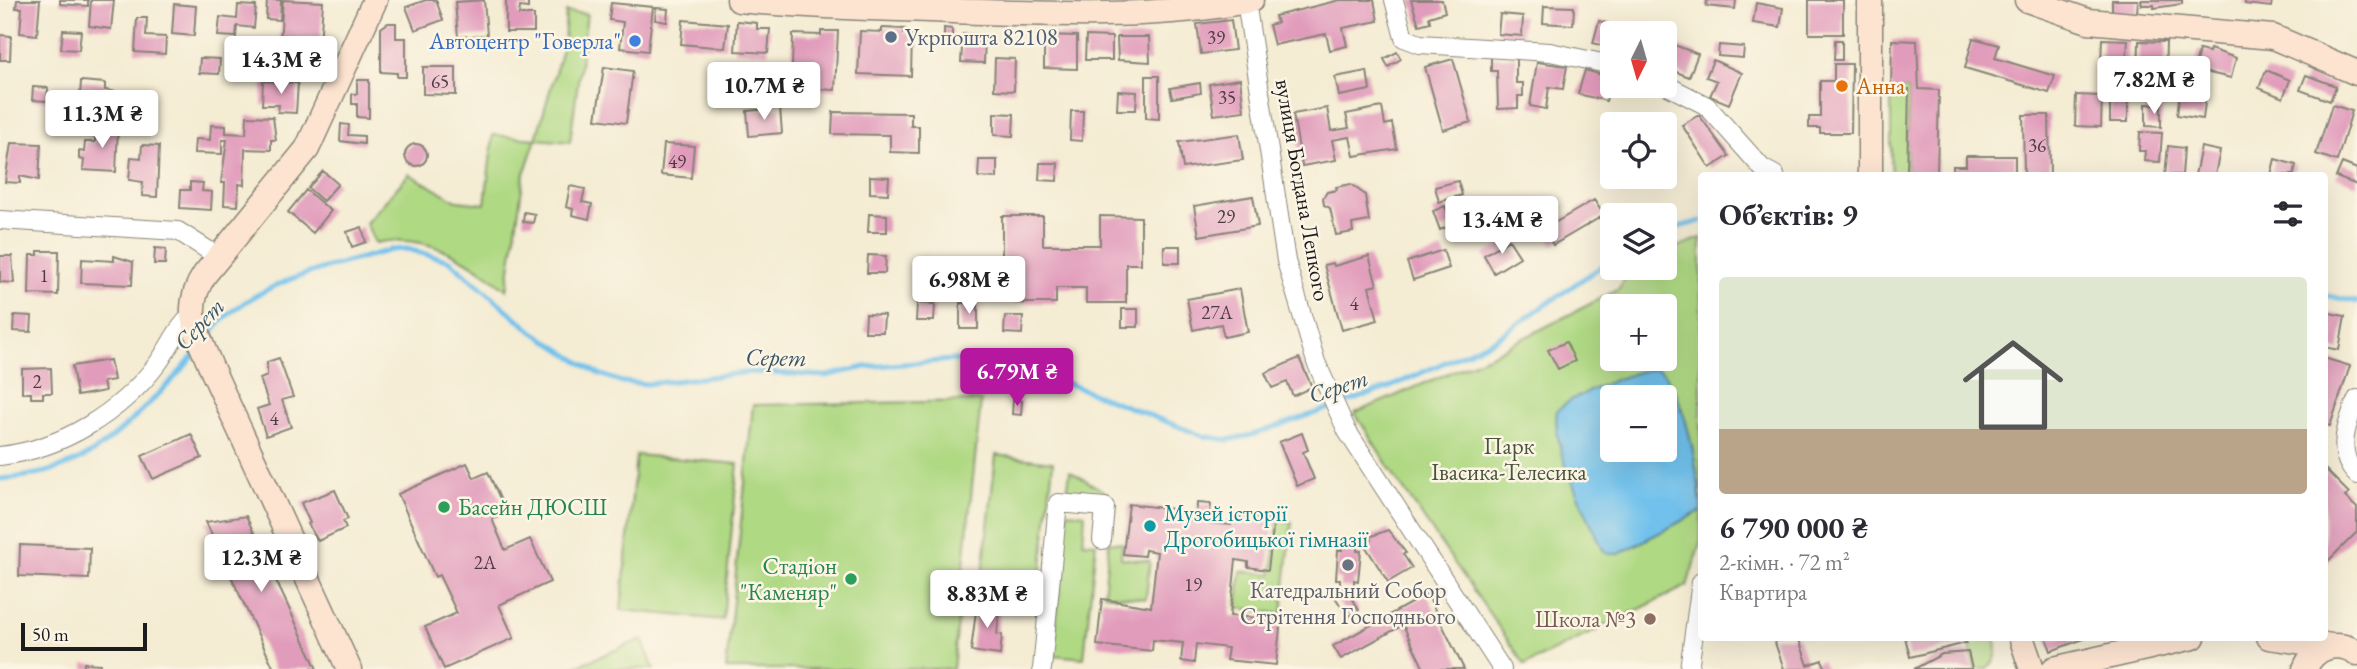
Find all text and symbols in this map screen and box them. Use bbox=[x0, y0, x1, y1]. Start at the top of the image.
north arrow bbox=[1600, 21, 1676, 98]
map controls bbox=[1600, 21, 1677, 462]
place label: Укрпошта 82108 bbox=[904, 22, 1058, 52]
house number: 39 bbox=[1207, 25, 1225, 50]
place label: Автоцентр "Говерла" bbox=[428, 26, 621, 56]
marker: Укрпошта 82108 bbox=[883, 29, 899, 45]
marker: Автоцентр "Говерла" bbox=[627, 33, 643, 49]
pin: 14.3M ₴ bbox=[216, 36, 346, 96]
text: 14.3M ₴ bbox=[240, 44, 322, 74]
pin: 7.82M ₴ bbox=[2089, 57, 2219, 116]
pin: 10.7M ₴ bbox=[699, 62, 829, 122]
text: 7.82M ₴ bbox=[2113, 64, 2195, 94]
house number: 65 bbox=[431, 69, 449, 94]
text: 10.7M ₴ bbox=[723, 70, 805, 100]
place label: Анна bbox=[1855, 71, 1906, 101]
street label: вулиця Богдана Лепкого bbox=[1269, 77, 1337, 303]
marker: Анна bbox=[1834, 78, 1850, 94]
house number: 35 bbox=[1218, 85, 1236, 110]
pin: 11.3M ₴ bbox=[37, 90, 167, 150]
text: 11.3M ₴ bbox=[61, 98, 143, 128]
button: locate bbox=[1600, 112, 1677, 189]
house number: 36 bbox=[2028, 133, 2046, 158]
house number: 49 bbox=[668, 149, 686, 174]
text: Об’єктів: 9 bbox=[1719, 195, 1858, 234]
icon: filters bbox=[2269, 195, 2307, 233]
pin: 13.4M ₴ bbox=[1437, 196, 1567, 256]
button: layers bbox=[1600, 203, 1677, 280]
house number: 29 bbox=[1217, 204, 1235, 229]
text: 13.4M ₴ bbox=[1461, 204, 1543, 234]
pin: 6.98M ₴ bbox=[904, 256, 1034, 316]
house number: 1 bbox=[39, 263, 49, 288]
text: 6.98M ₴ bbox=[928, 264, 1010, 294]
water label: Серет bbox=[167, 291, 231, 357]
house number: 4 bbox=[1349, 291, 1359, 316]
button: + bbox=[1600, 294, 1677, 371]
house number: 27А bbox=[1201, 300, 1234, 325]
icon: home bbox=[1950, 322, 2076, 448]
water label: Серет bbox=[745, 341, 807, 373]
pin: 6.79M ₴ bbox=[952, 348, 1082, 408]
text: 6.79M ₴ bbox=[976, 356, 1058, 386]
water label: Серет bbox=[1304, 362, 1372, 410]
house number: 2 bbox=[32, 369, 42, 394]
button: − bbox=[1600, 385, 1677, 462]
house number: 4 bbox=[269, 406, 279, 431]
park label: Парк Івасика-Телесика bbox=[1431, 431, 1588, 487]
place label: Басейн ДЮСШ bbox=[458, 492, 607, 522]
place label: Музей історії Дрогобицької гімназії bbox=[1164, 498, 1370, 554]
marker: Басейн ДЮСШ bbox=[436, 499, 452, 515]
text: 6 790 000 ₴ bbox=[1719, 508, 1868, 547]
marker: Музей історії Дрогобицької гімназії bbox=[1142, 518, 1158, 534]
pin: 12.3M ₴ bbox=[196, 534, 326, 594]
text: 12.3M ₴ bbox=[220, 542, 302, 572]
text: 2-кімн. · 72 m² bbox=[1719, 547, 1850, 577]
house number: 2А bbox=[474, 550, 497, 575]
place label: Стадіон "Каменяр" bbox=[740, 551, 837, 607]
marker: Катедральний Собор Стрітення Господнього bbox=[1340, 557, 1356, 573]
pin: 8.83M ₴ bbox=[922, 570, 1052, 630]
marker: Стадіон "Каменяр" bbox=[843, 571, 859, 587]
house number: 19 bbox=[1184, 572, 1202, 597]
place label: Катедральний Собор Стрітення Господнього bbox=[1240, 575, 1456, 631]
text: Квартира bbox=[1719, 577, 1807, 607]
text: 8.83M ₴ bbox=[946, 578, 1028, 608]
place label: Школа №3 bbox=[1535, 604, 1636, 634]
marker: Школа №3 bbox=[1642, 611, 1658, 627]
scale bar bbox=[21, 620, 147, 652]
text: 50 m bbox=[32, 622, 69, 647]

